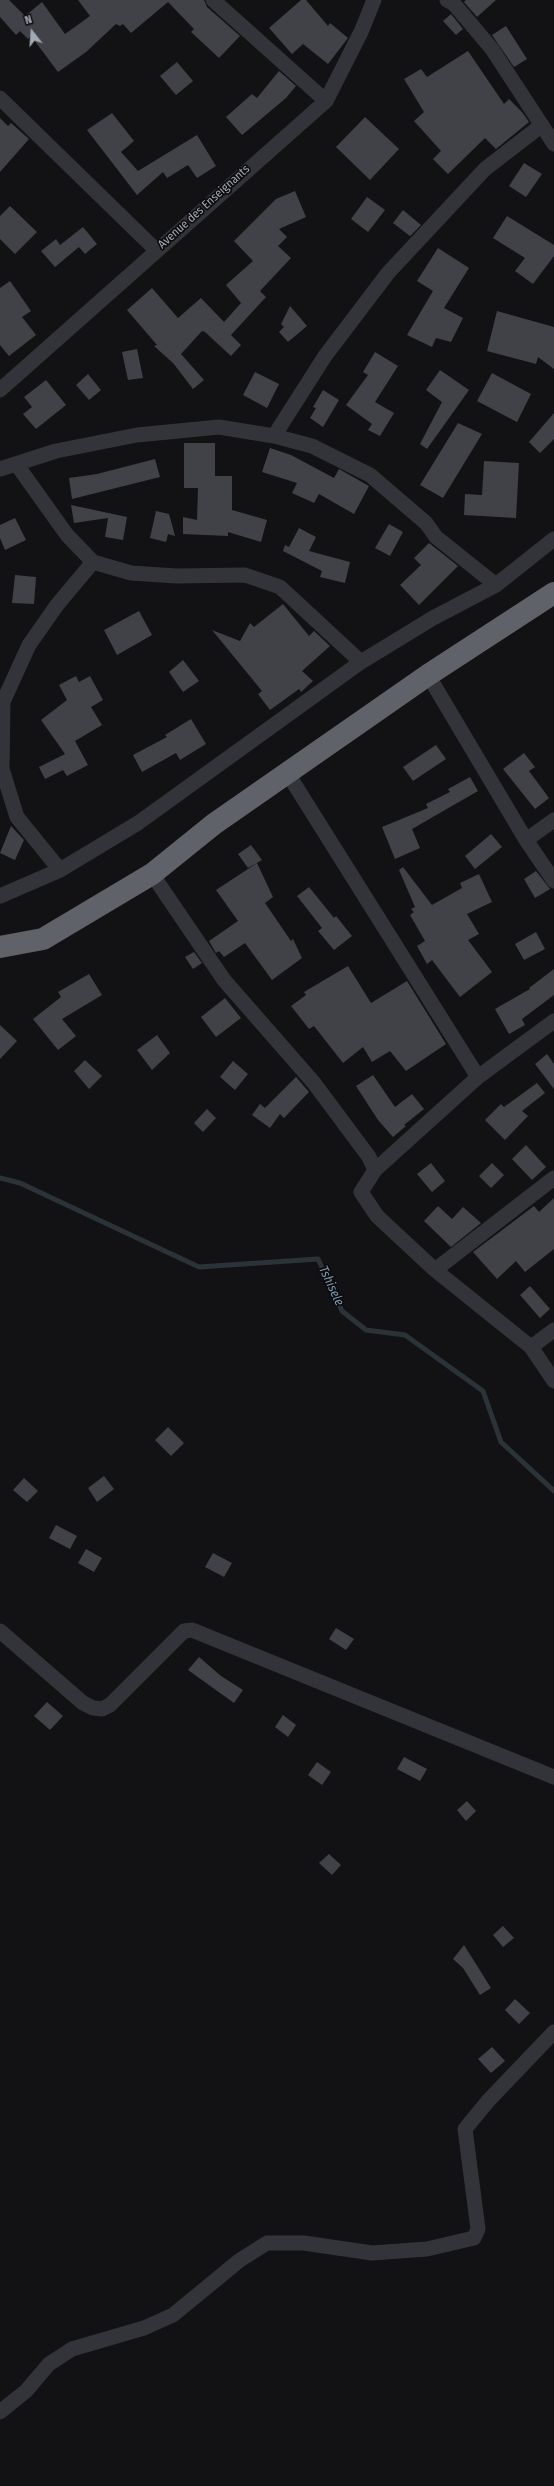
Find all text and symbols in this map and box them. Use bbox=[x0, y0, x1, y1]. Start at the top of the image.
north arrow bbox=[12, 12, 52, 52]
text: N bbox=[23, 13, 33, 27]
street label: Avenue des Enseignants bbox=[155, 162, 253, 252]
water label: Tshisele bbox=[315, 1264, 347, 1308]

